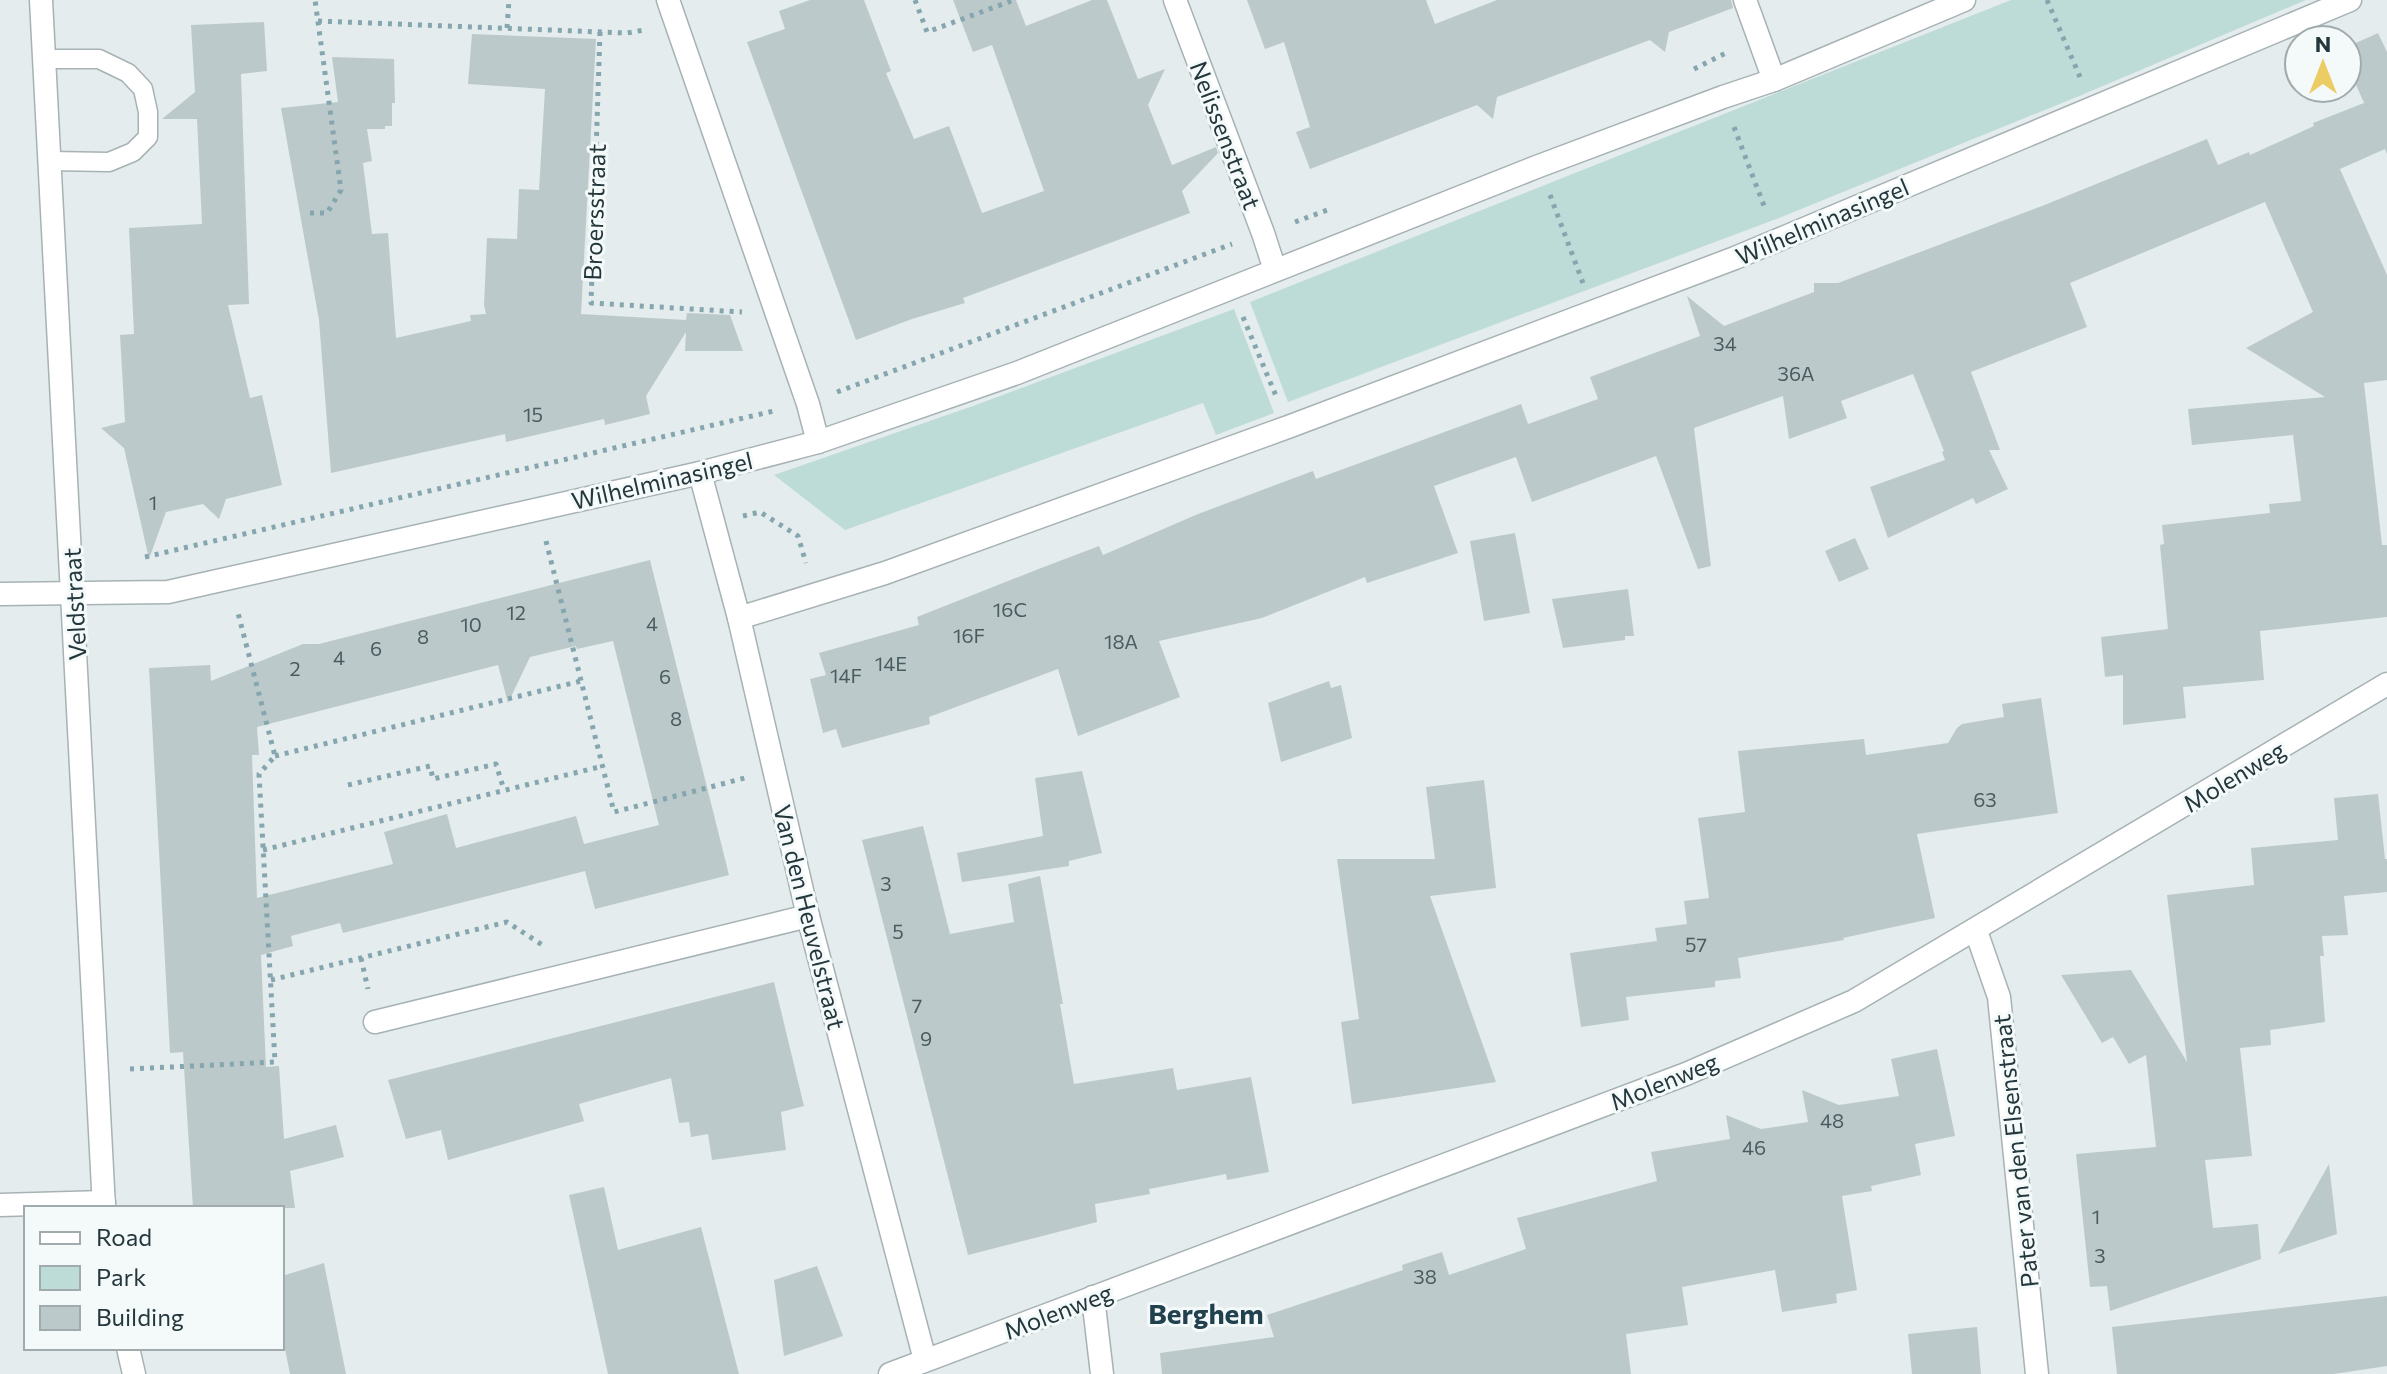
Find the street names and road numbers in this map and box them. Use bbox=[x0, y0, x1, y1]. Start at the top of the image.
street label: Nelissenstraat bbox=[1184, 57, 1268, 213]
street label: Broersstraat bbox=[577, 143, 611, 281]
street label: Wilhelminasingel bbox=[1731, 172, 1913, 270]
street label: Wilhelminasingel bbox=[569, 445, 755, 515]
street label: Veldstraat bbox=[57, 547, 91, 661]
street label: Molenweg bbox=[2178, 734, 2290, 818]
street label: Van den Heuvelstraat bbox=[768, 802, 852, 1033]
street label: Pater van den Elsenstraat bbox=[1986, 1013, 2044, 1289]
street label: Molenweg bbox=[1606, 1046, 1722, 1116]
street label: Molenweg bbox=[1000, 1277, 1116, 1345]

